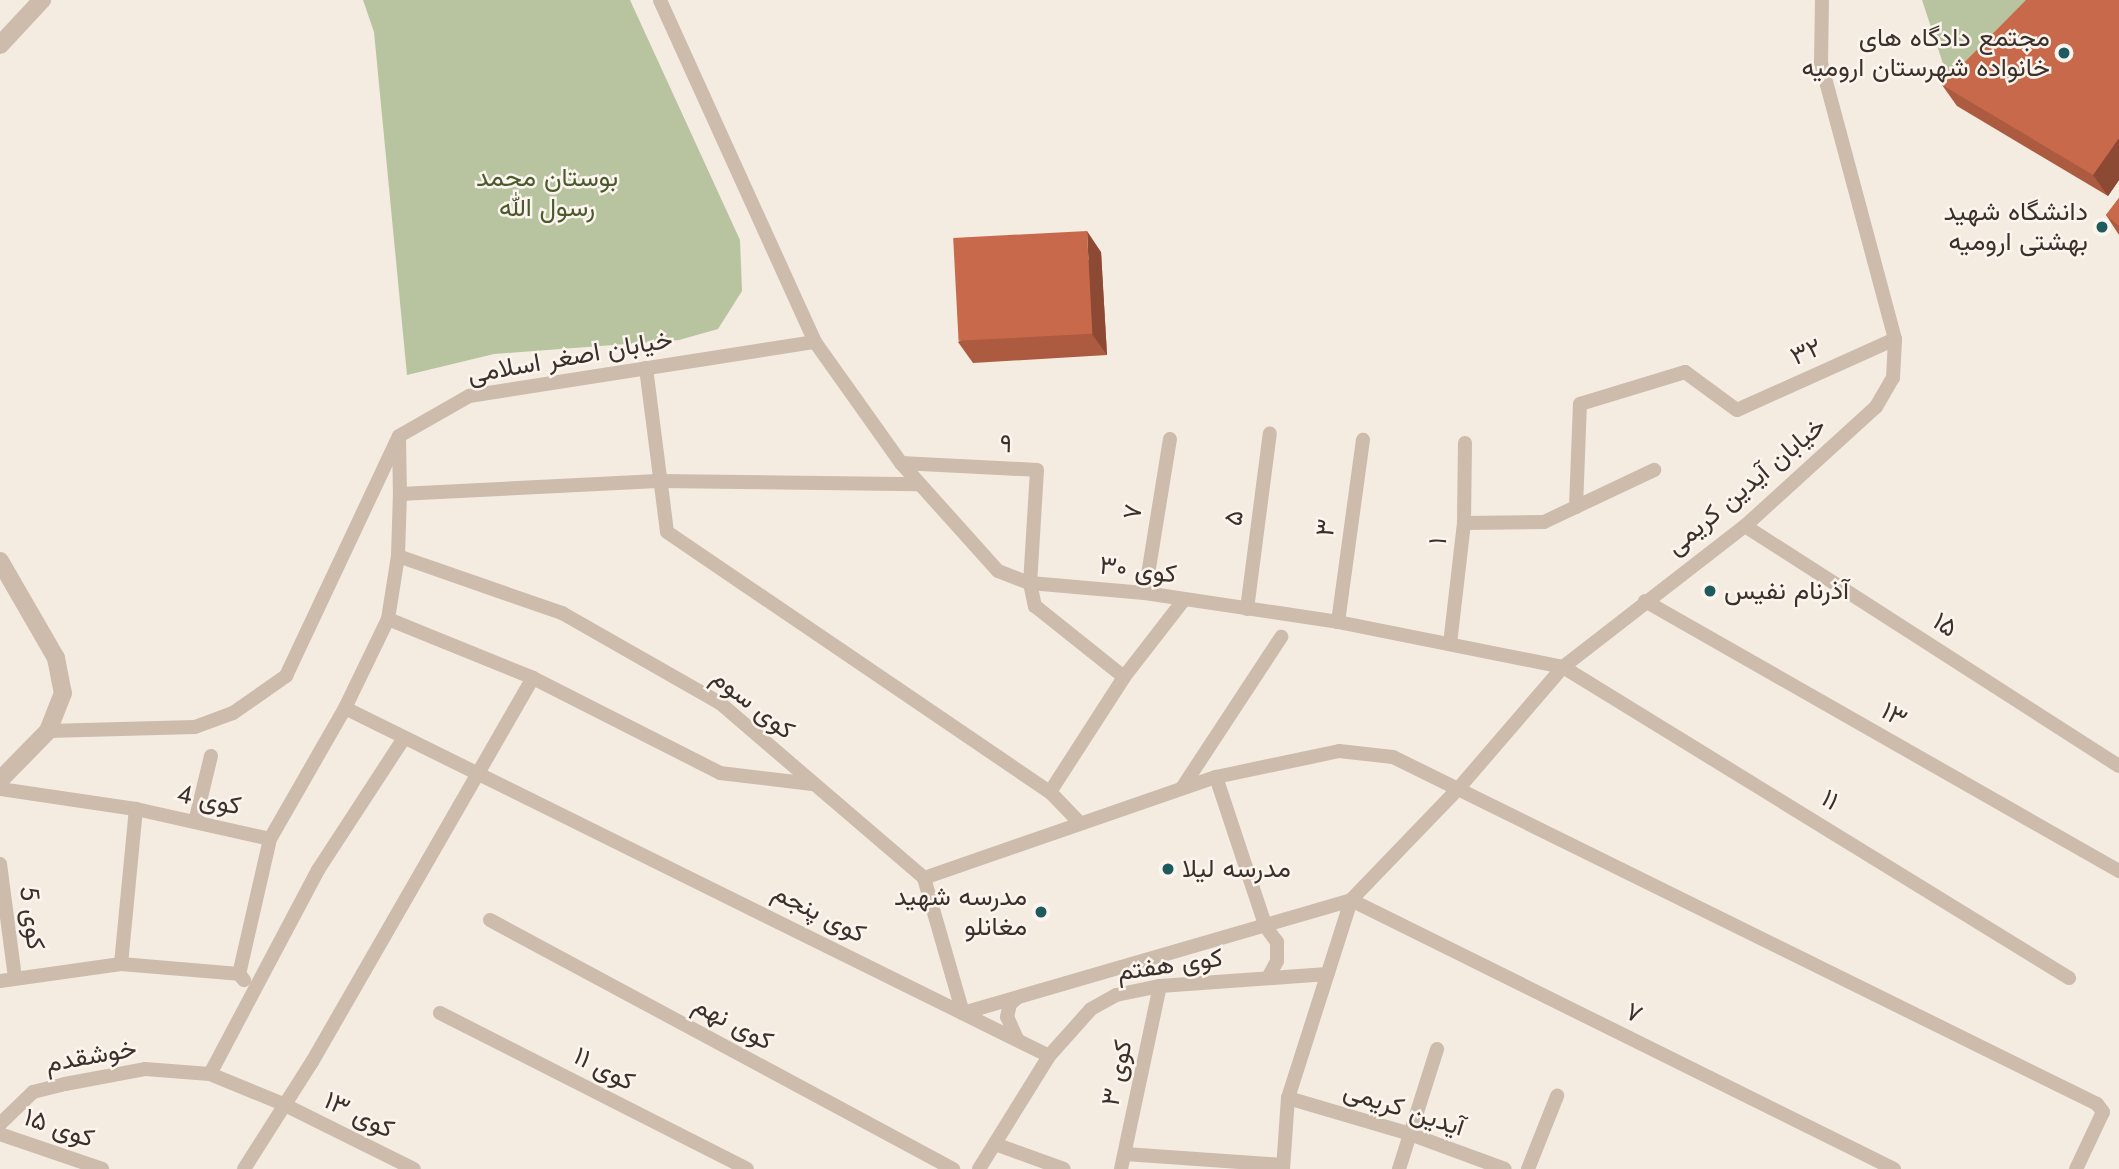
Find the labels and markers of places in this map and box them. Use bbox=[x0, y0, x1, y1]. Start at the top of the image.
place label: مجتمع دادگاه های خانواده شهرستان ارومیه bbox=[1801, 22, 2050, 84]
marker: مجتمع دادگاه های خانواده شهرستان ارومیه bbox=[2056, 45, 2072, 61]
place label: دانشگاه شهید بهشتی ارومیه bbox=[1943, 196, 2088, 258]
marker: دانشگاه شهید بهشتی ارومیه bbox=[2094, 219, 2110, 235]
place label: آذرنام نفیس bbox=[1724, 575, 1849, 607]
marker: آذرنام نفیس bbox=[1702, 583, 1718, 599]
place label: مدرسه لیلا bbox=[1182, 853, 1291, 885]
marker: مدرسه لیلا bbox=[1160, 861, 1176, 877]
place label: مدرسه شهید مغانلو bbox=[894, 881, 1027, 942]
marker: مدرسه شهید مغانلو bbox=[1033, 904, 1049, 920]

